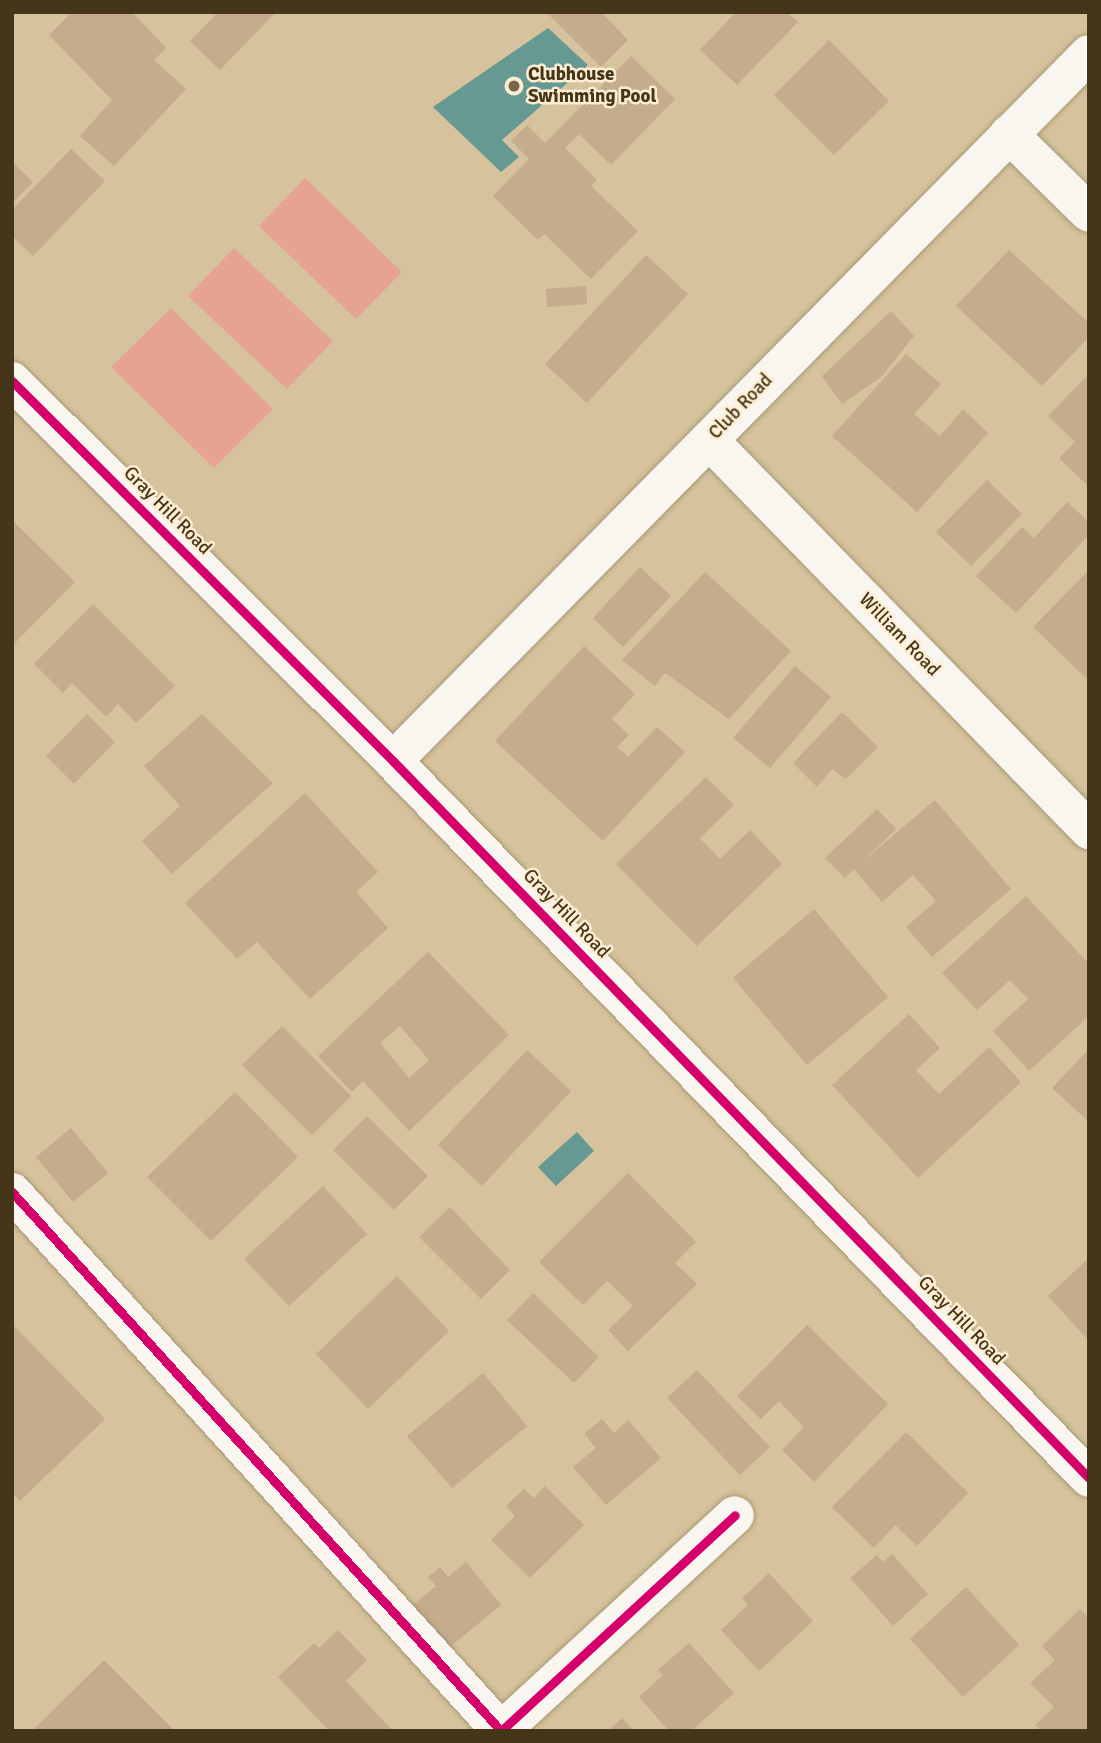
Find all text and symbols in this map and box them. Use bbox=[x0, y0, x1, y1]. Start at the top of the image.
place label: Clubhouse Swimming Pool bbox=[528, 64, 656, 108]
marker: Clubhouse Swimming Pool bbox=[506, 78, 522, 94]
street label: Club Road bbox=[704, 370, 778, 444]
street label: Gray Hill Road bbox=[118, 462, 216, 560]
street label: William Road bbox=[854, 589, 944, 681]
street label: Gray Hill Road bbox=[518, 865, 614, 963]
street label: Gray Hill Road bbox=[913, 1272, 1009, 1370]

